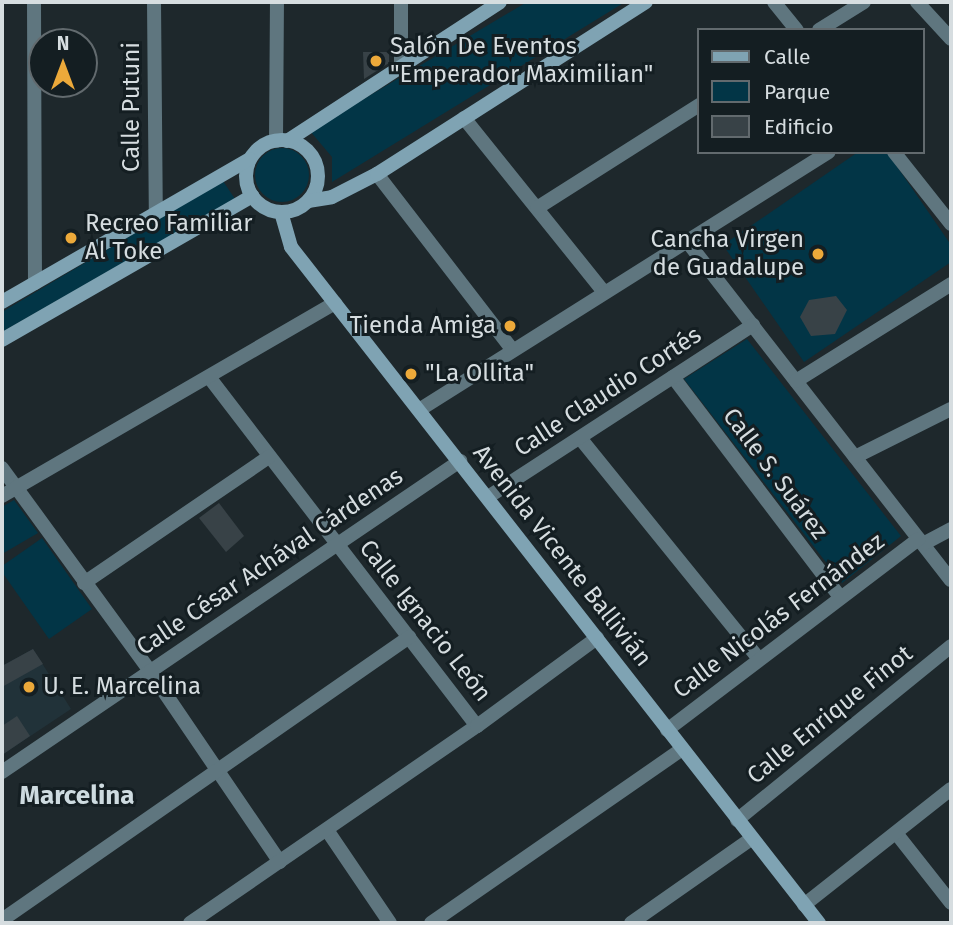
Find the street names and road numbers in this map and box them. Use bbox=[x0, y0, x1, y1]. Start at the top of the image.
street label: Calle Putuni bbox=[118, 42, 146, 172]
street label: Calle Claudio Cortés bbox=[509, 321, 707, 463]
street label: Calle S. Suárez bbox=[716, 403, 834, 545]
street label: Avenida Vicente Ballivián bbox=[467, 440, 657, 672]
street label: Calle César Achával Cárdenas bbox=[131, 462, 409, 662]
street label: Calle Nicolás Fernández bbox=[668, 527, 890, 705]
street label: Calle Ignacio León bbox=[353, 534, 497, 708]
street label: Calle Enrique Finot bbox=[742, 640, 918, 790]

